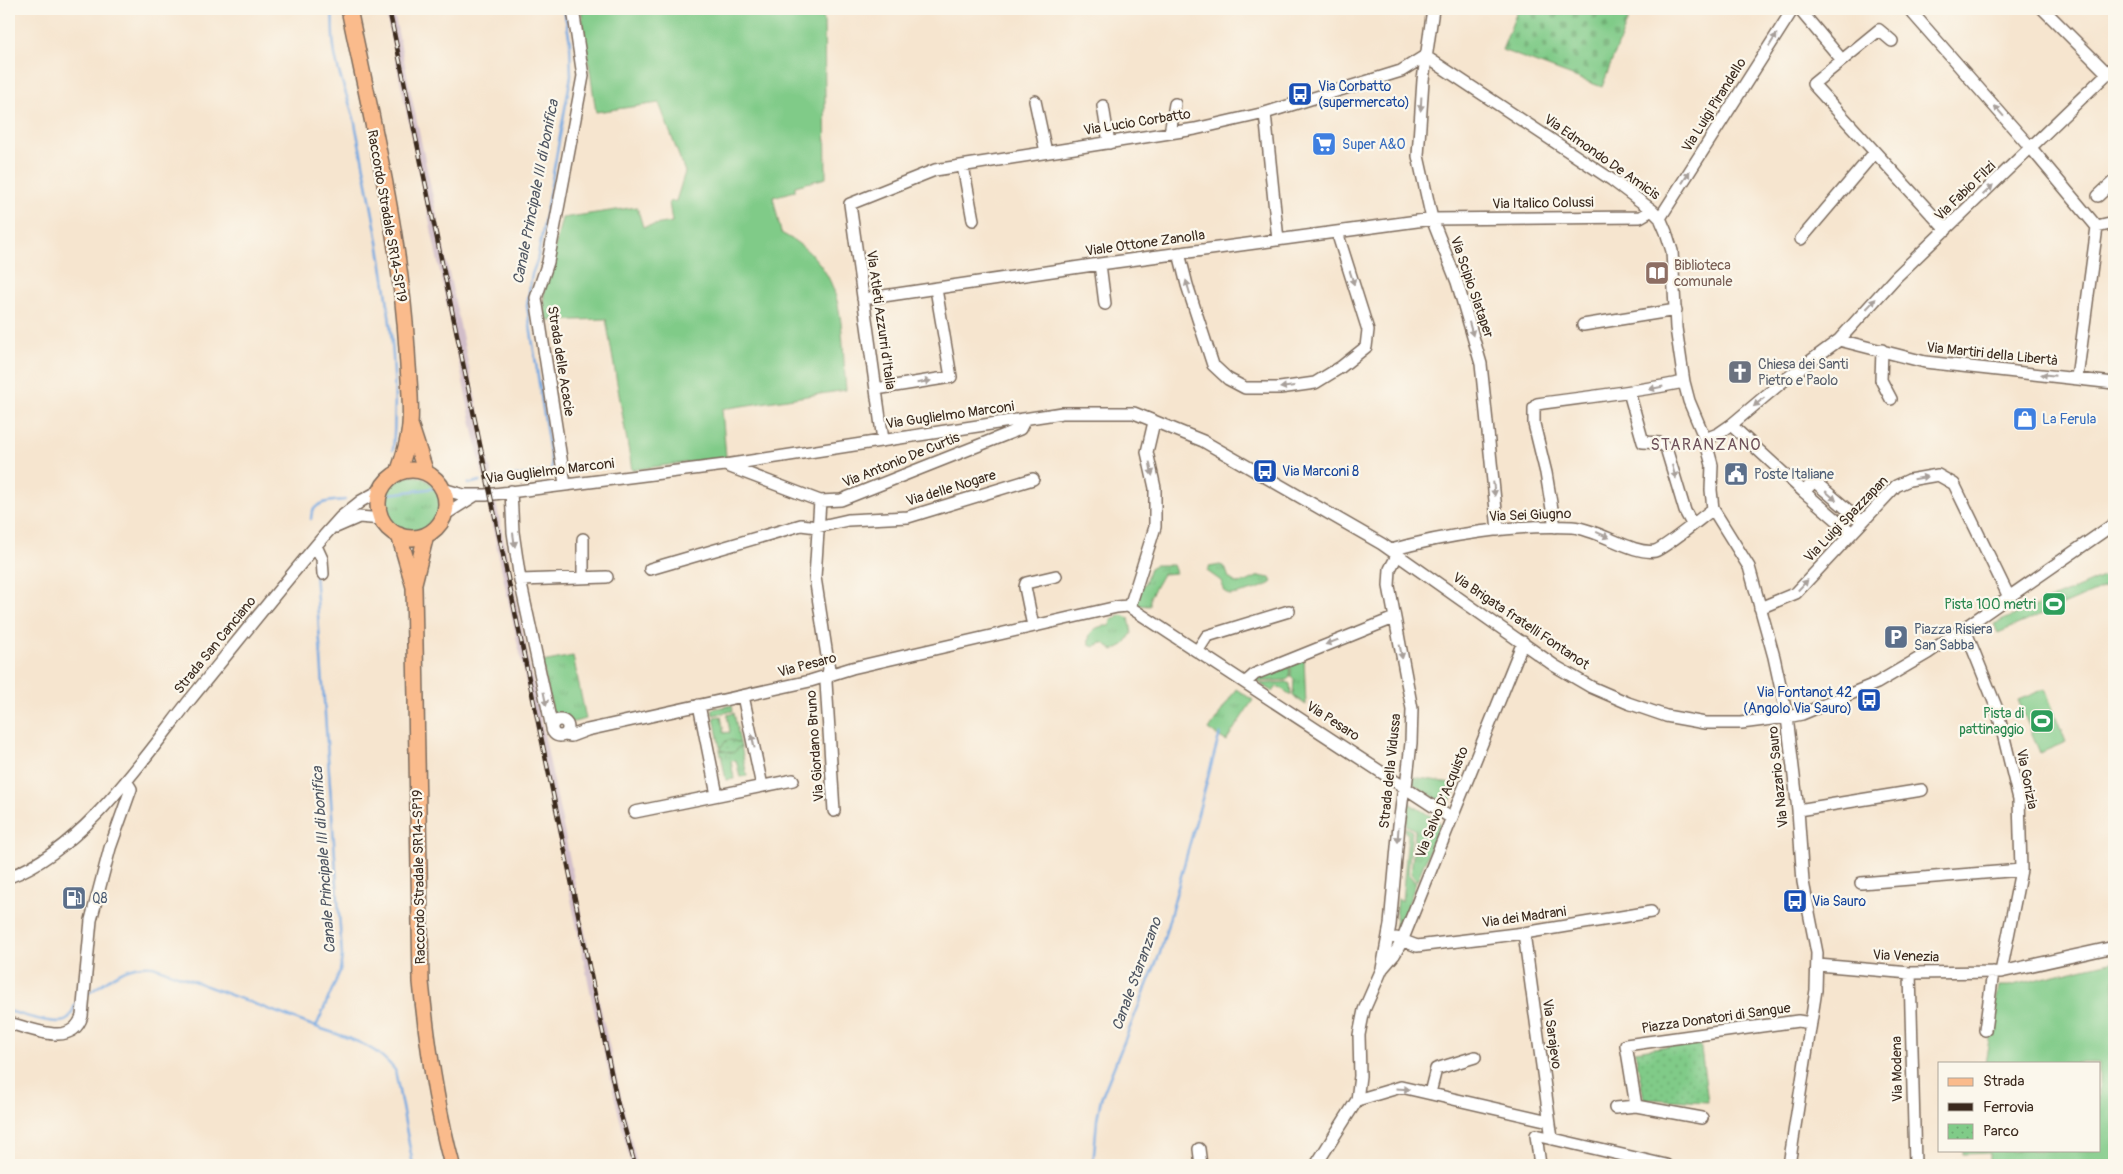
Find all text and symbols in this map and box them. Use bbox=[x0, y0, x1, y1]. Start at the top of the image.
one-way arrow bbox=[1768, 33, 1778, 47]
street label: Via Luigi Pirandello bbox=[1678, 54, 1750, 155]
place label: Via Corbatto (supermercato) bbox=[1318, 78, 1410, 111]
bus stop icon: Via Corbatto (supermercato) bbox=[1287, 81, 1313, 107]
water label: Canale Principale III di bonifica bbox=[509, 97, 563, 286]
one-way arrow bbox=[1417, 97, 1425, 113]
street label: Via Lucio Corbatto bbox=[1082, 105, 1192, 139]
one-way arrow bbox=[1994, 105, 2005, 117]
street label: Via Edmondo De Amicis bbox=[1541, 111, 1664, 204]
street label: Raccordo Stradale SR14-SP19 bbox=[363, 129, 411, 303]
supermarket icon: Super A&O bbox=[1311, 131, 1337, 157]
place label: Super A&O bbox=[1342, 136, 1406, 153]
street label: Via Fabio Filzi bbox=[1931, 157, 1999, 224]
one-way arrow bbox=[1681, 171, 1691, 184]
one-way arrow bbox=[1981, 184, 1993, 196]
street label: Via Italico Colussi bbox=[1492, 194, 1594, 212]
street label: Viale Ottone Zanolla bbox=[1084, 226, 1206, 260]
street label: Via Scipio Slataper bbox=[1447, 234, 1497, 340]
street label: Via Atleti Azzurri d'Italia bbox=[863, 249, 899, 391]
place label: Biblioteca comunale bbox=[1674, 257, 1732, 290]
library icon: Biblioteca comunale bbox=[1644, 260, 1670, 286]
one-way arrow bbox=[1349, 271, 1356, 286]
one-way arrow bbox=[1184, 280, 1192, 295]
one-way arrow bbox=[1866, 297, 1877, 310]
street label: Strada delle Acacie bbox=[544, 305, 578, 417]
one-way arrow bbox=[1467, 321, 1475, 336]
street label: Via Martiri della Libertà bbox=[1925, 339, 2059, 369]
place label: Chiesa dei Santi Pietro e Paolo bbox=[1758, 356, 1849, 389]
church icon: Chiesa dei Santi Pietro e Paolo bbox=[1727, 359, 1753, 385]
one-way arrow bbox=[2040, 371, 2056, 379]
one-way arrow bbox=[916, 377, 932, 385]
one-way arrow bbox=[1278, 383, 1294, 391]
one-way arrow bbox=[1649, 384, 1664, 392]
one-way arrow bbox=[1752, 396, 1765, 407]
street label: Via Guglielmo Marconi bbox=[885, 398, 1016, 432]
shop icon: La Ferula bbox=[2012, 406, 2038, 432]
place label: La Ferula bbox=[2042, 411, 2096, 428]
street label: Via Antonio De Curtis bbox=[840, 428, 963, 491]
district label: STARANZANO bbox=[1651, 435, 1761, 455]
street label: Via Guglielmo Marconi bbox=[485, 455, 616, 487]
bus stop icon: Via Marconi 8 bbox=[1252, 458, 1278, 484]
public building icon: Poste Italiane bbox=[1723, 461, 1749, 487]
one-way arrow bbox=[1147, 462, 1155, 478]
place label: Via Marconi 8 bbox=[1282, 463, 1359, 480]
one-way arrow bbox=[1670, 464, 1678, 479]
street label: Via delle Nogare bbox=[904, 466, 998, 510]
place label: Poste Italiane bbox=[1754, 466, 1834, 483]
street label: Via Luigi Spazzapan bbox=[1800, 472, 1892, 566]
one-way arrow bbox=[1913, 474, 1929, 482]
one-way arrow bbox=[1490, 481, 1498, 497]
one-way arrow bbox=[1824, 490, 1837, 501]
street label: Via Sei Giugno bbox=[1488, 505, 1572, 525]
one-way arrow bbox=[510, 532, 518, 548]
one-way arrow bbox=[1596, 532, 1610, 540]
street label: Via Brigata fratelli Fontanot bbox=[1449, 569, 1593, 673]
one-way arrow bbox=[1797, 580, 1809, 592]
sports icon: Pista 100 metri bbox=[2041, 591, 2067, 617]
street label: Strada San Canciano bbox=[170, 592, 260, 697]
place label: Pista 100 metri bbox=[1944, 596, 2036, 613]
place label: Piazza Risiera San Sabba bbox=[1914, 621, 1993, 654]
parking icon: Piazza Risiera San Sabba bbox=[1883, 624, 1909, 650]
one-way arrow bbox=[1325, 639, 1340, 646]
one-way arrow bbox=[1397, 645, 1405, 660]
street label: Via Pesaro bbox=[776, 649, 839, 681]
place label: Via Fontanot 42 (Angolo Via Sauro) bbox=[1743, 684, 1852, 717]
bus stop icon: Via Fontanot 42 (Angolo Via Sauro) bbox=[1856, 687, 1882, 713]
street label: Via Giordano Bruno bbox=[803, 689, 827, 802]
one-way arrow bbox=[541, 692, 549, 707]
street label: Via Pesaro bbox=[1303, 698, 1363, 745]
place label: Pista di pattinaggio bbox=[1959, 705, 2024, 738]
sports icon: Pista di pattinaggio bbox=[2029, 708, 2055, 734]
street label: Strada della Vidussa bbox=[1376, 713, 1404, 829]
street label: Via Nazario Sauro bbox=[1764, 725, 1792, 829]
one-way arrow bbox=[748, 732, 756, 748]
street label: Via Salvo D'Acquisto bbox=[1412, 743, 1472, 860]
street label: Via Gorizia bbox=[2013, 747, 2041, 811]
water label: Canale Principale III di bonifica bbox=[308, 765, 340, 954]
street label: Raccordo Stradale SR14-SP19 bbox=[409, 790, 429, 964]
one-way arrow bbox=[1394, 827, 1402, 843]
fuel station icon: Q8 bbox=[61, 885, 87, 911]
bus stop icon: Via Sauro bbox=[1782, 888, 1808, 914]
place label: Q8 bbox=[92, 890, 108, 907]
place label: Via Sauro bbox=[1812, 893, 1867, 910]
street label: Via dei Madrani bbox=[1481, 903, 1568, 931]
water label: Canale Staranzano bbox=[1108, 914, 1167, 1033]
street label: Via Venezia bbox=[1872, 946, 1940, 966]
street label: Via Sarajevo bbox=[1539, 998, 1565, 1071]
street label: Piazza Donatori di Sangue bbox=[1640, 999, 1792, 1037]
street label: Via Modena bbox=[1888, 1036, 1906, 1102]
legend bbox=[1938, 1062, 2100, 1152]
text: Strada bbox=[1983, 1072, 2024, 1091]
one-way arrow bbox=[1396, 1085, 1412, 1093]
text: Ferrovia bbox=[1983, 1098, 2034, 1117]
text: Parco bbox=[1983, 1122, 2019, 1141]

